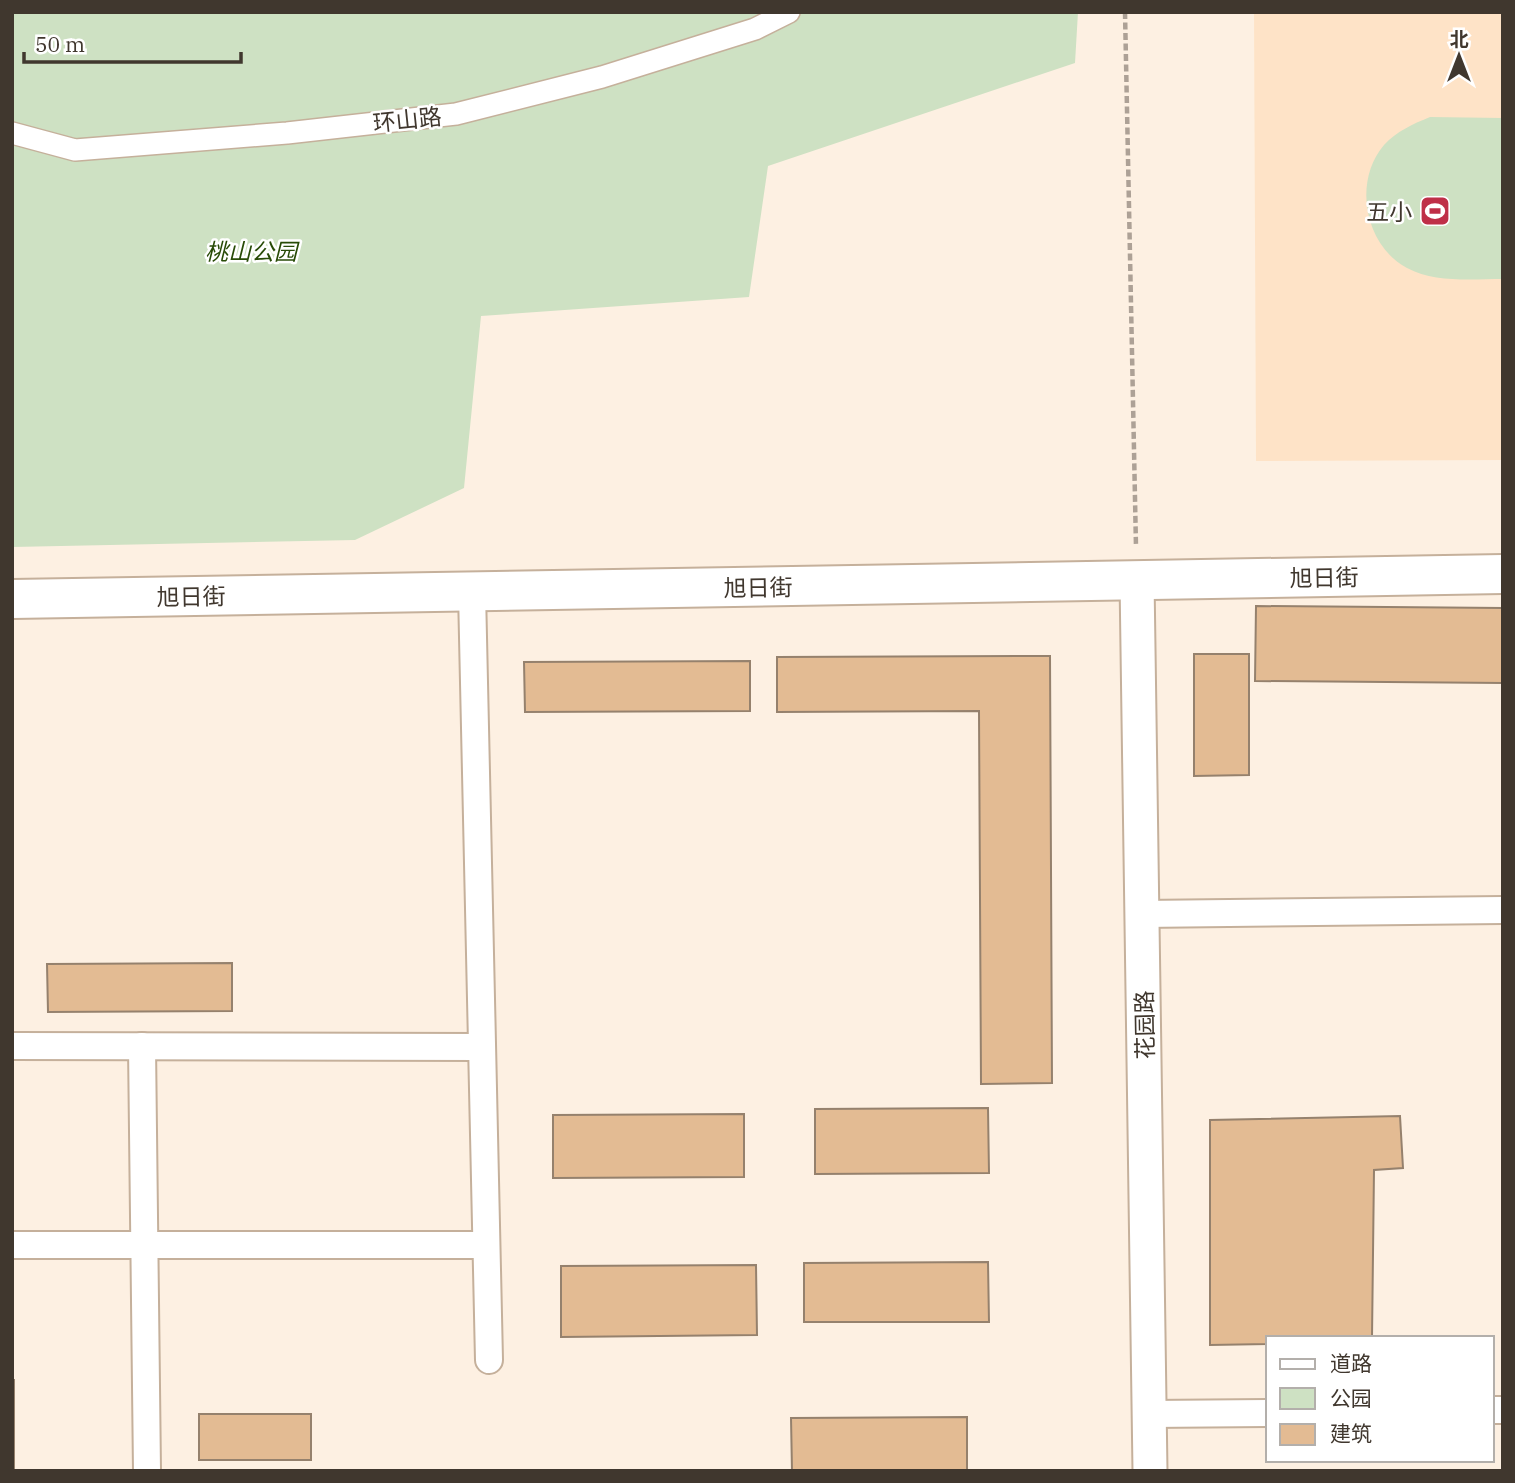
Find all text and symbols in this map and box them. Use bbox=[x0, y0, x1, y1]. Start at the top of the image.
scale bar bbox=[24, 21, 242, 65]
north arrow bbox=[1424, 21, 1494, 91]
text: 北 bbox=[1449, 27, 1469, 51]
text: 50 m bbox=[35, 30, 85, 58]
street label: 环山路 bbox=[371, 100, 443, 138]
sports icon: 五小 bbox=[1418, 194, 1452, 228]
place label: 五小 bbox=[1366, 196, 1412, 226]
park label: 桃山公园 bbox=[205, 236, 300, 266]
street label: 旭日街 bbox=[1289, 561, 1359, 593]
street label: 旭日街 bbox=[723, 571, 793, 603]
street label: 旭日街 bbox=[156, 580, 226, 612]
street label: 花园路 bbox=[1128, 990, 1160, 1060]
legend bbox=[1266, 1336, 1494, 1462]
text: 道路 bbox=[1330, 1349, 1372, 1377]
text: 公园 bbox=[1330, 1384, 1372, 1412]
text: 建筑 bbox=[1330, 1419, 1372, 1447]

